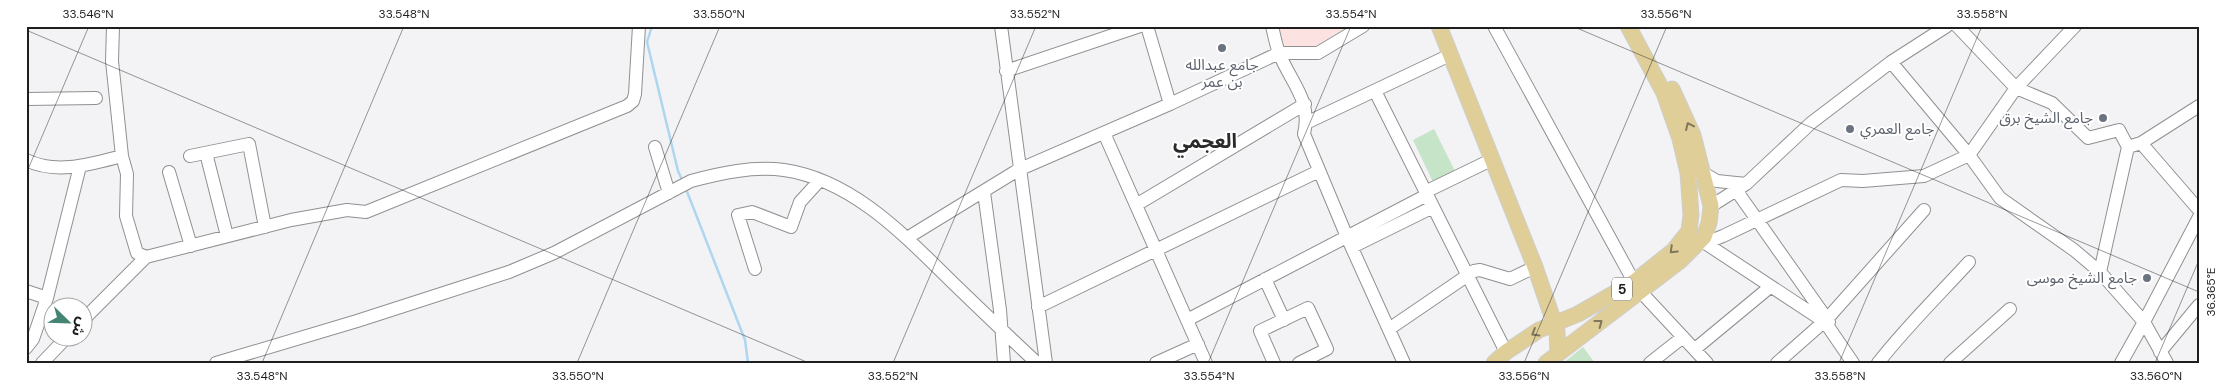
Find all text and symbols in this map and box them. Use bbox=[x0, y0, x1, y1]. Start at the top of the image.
text: 33.546°N bbox=[62, 6, 114, 22]
text: 33.548°N bbox=[379, 6, 429, 22]
text: 33.550°N bbox=[693, 6, 745, 22]
text: 33.552°N bbox=[1010, 6, 1060, 22]
text: 33.554°N bbox=[1326, 6, 1376, 22]
text: 33.556°N bbox=[1640, 6, 1692, 22]
text: 33.558°N bbox=[1957, 6, 2007, 22]
marker: جامع عبدالله بن عمر bbox=[1216, 42, 1228, 54]
place label: جامع عبدالله بن عمر bbox=[1186, 55, 1259, 92]
place label: جامع الشيخ برق bbox=[1999, 108, 2093, 130]
marker: جامع الشيخ برق bbox=[2097, 112, 2109, 124]
place label: جامع العمري bbox=[1860, 119, 1934, 141]
one-way arrow bbox=[1685, 122, 1695, 131]
marker: جامع العمري bbox=[1844, 123, 1856, 135]
district label: العجمي bbox=[1173, 128, 1237, 158]
one-way arrow bbox=[1669, 244, 1678, 253]
text: 36.365°E bbox=[2203, 267, 2219, 317]
place label: جامع الشيخ موسى bbox=[2027, 268, 2137, 290]
marker: جامع الشيخ موسى bbox=[2141, 272, 2153, 284]
road number: 5 bbox=[1612, 278, 1632, 300]
north arrow bbox=[42, 296, 92, 346]
text: ش bbox=[68, 315, 92, 339]
one-way arrow bbox=[1593, 320, 1603, 329]
one-way arrow bbox=[1531, 327, 1540, 337]
text: 33.548°N bbox=[237, 368, 287, 384]
text: 33.550°N bbox=[552, 368, 604, 384]
text: 33.552°N bbox=[868, 368, 918, 384]
text: 33.554°N bbox=[1184, 368, 1234, 384]
text: 33.556°N bbox=[1498, 368, 1550, 384]
text: 33.558°N bbox=[1815, 368, 1865, 384]
text: 33.560°N bbox=[2130, 368, 2182, 384]

